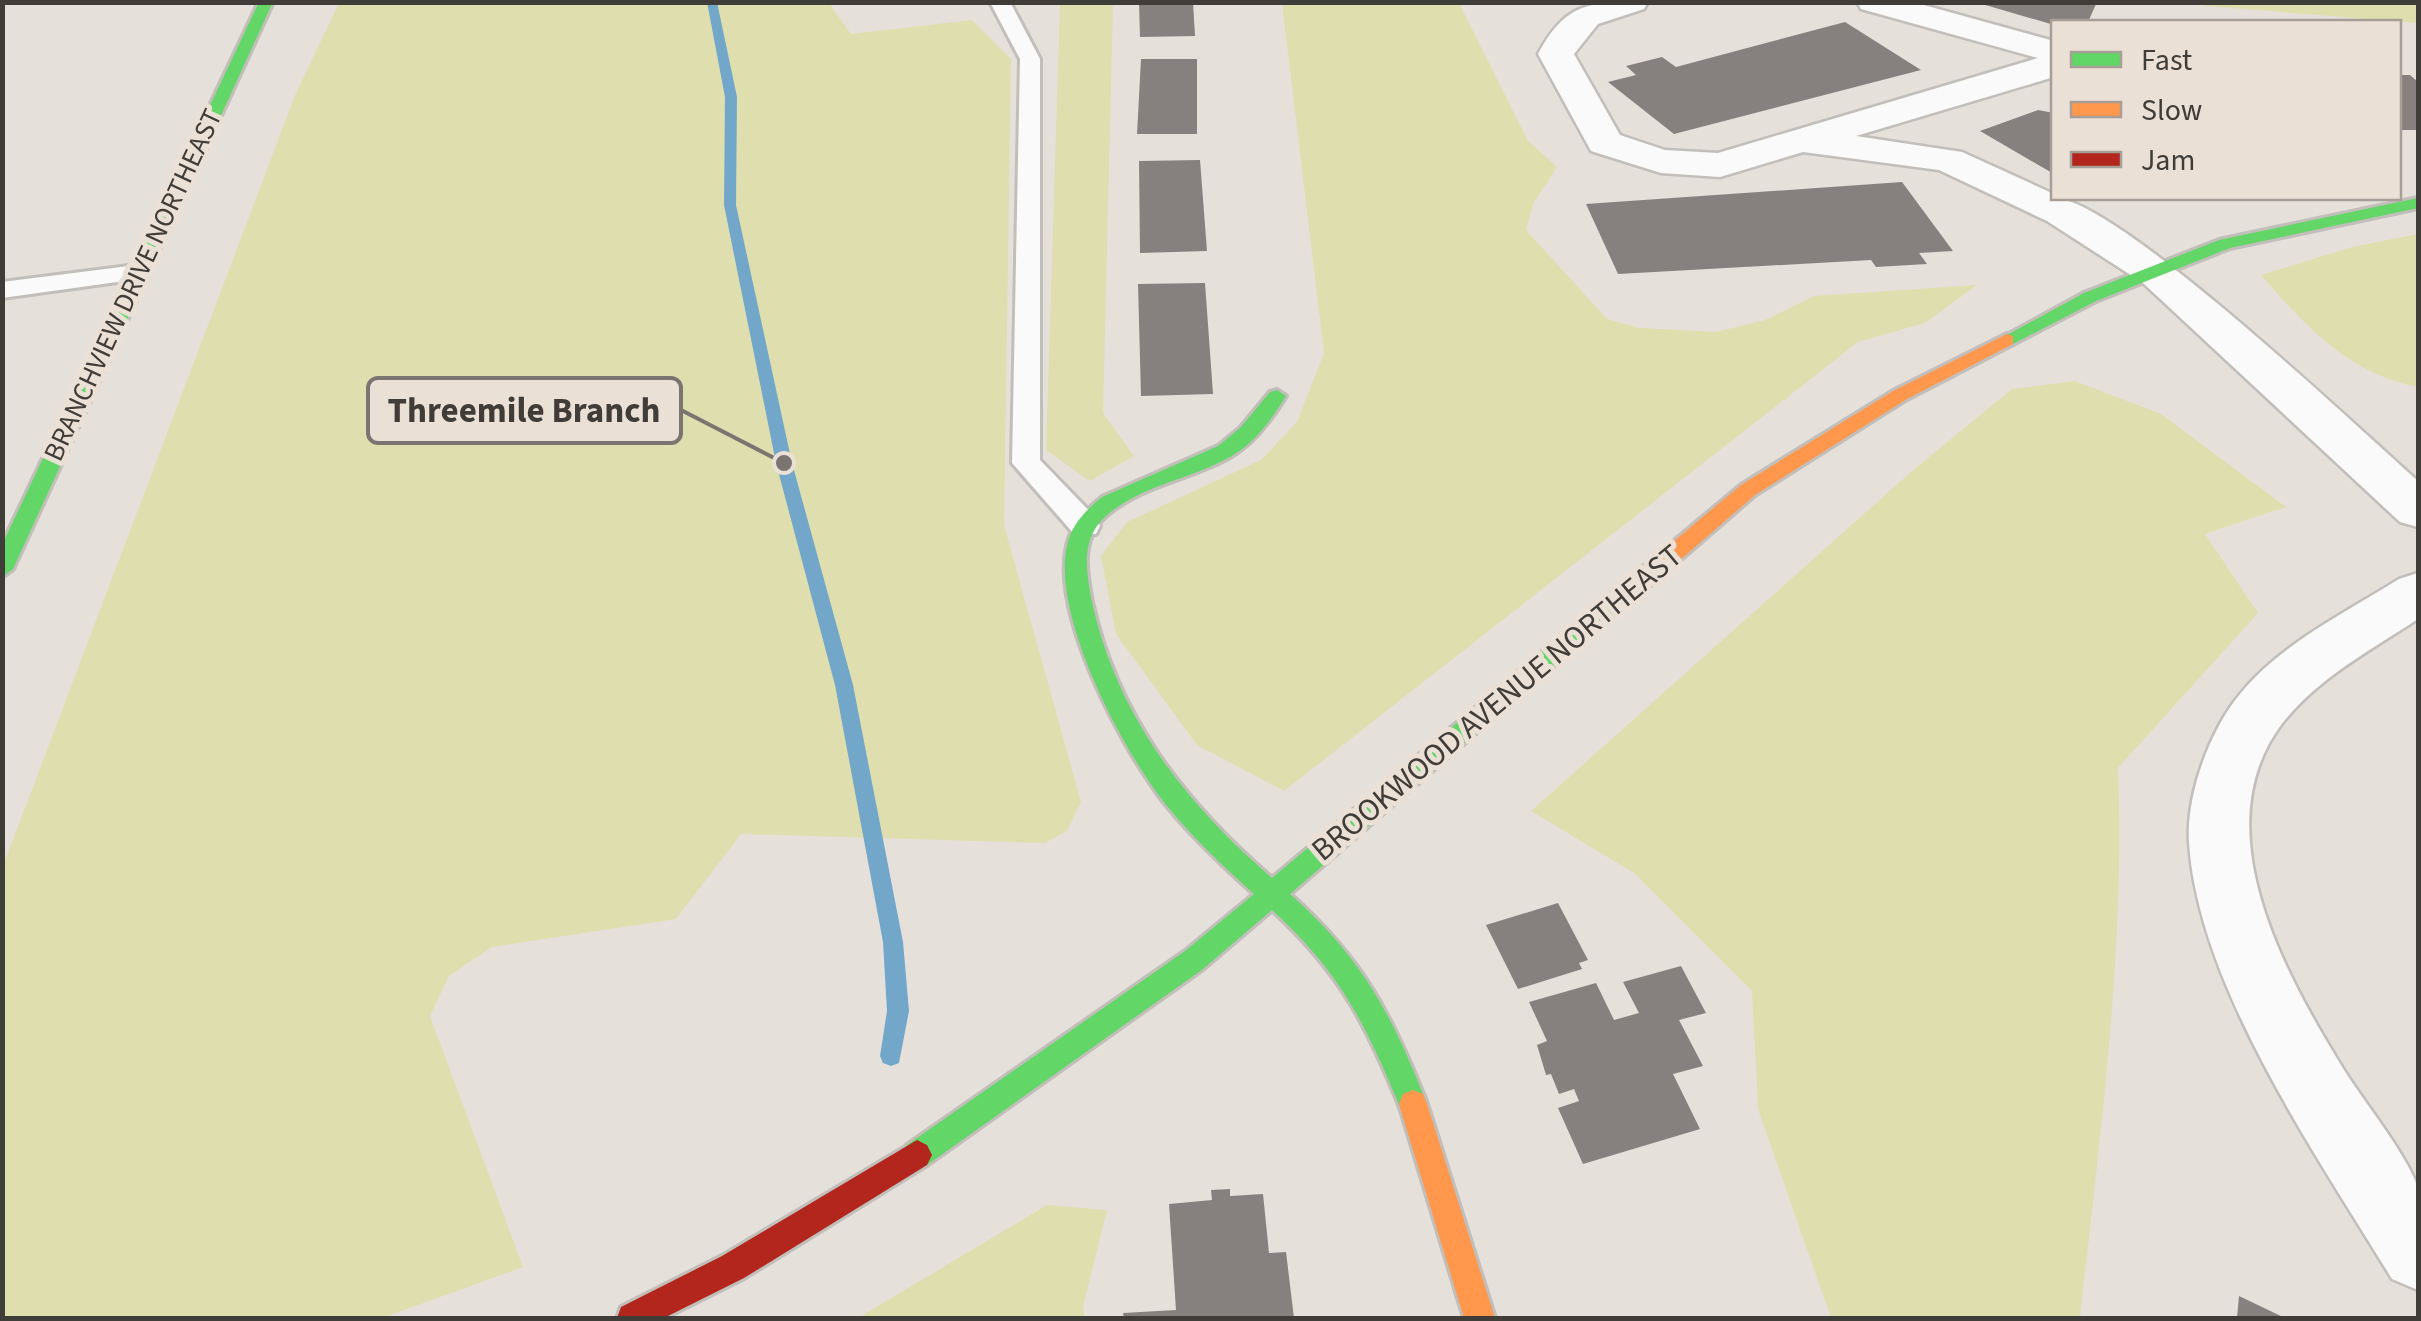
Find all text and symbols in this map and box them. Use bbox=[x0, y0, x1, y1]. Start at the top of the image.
legend bbox=[2051, 20, 2401, 200]
text: Fast bbox=[2141, 39, 2192, 82]
text: Slow bbox=[2141, 89, 2202, 132]
street label: BRANCHVIEW DRIVE NORTHEAST bbox=[34, 102, 232, 468]
text: Jam bbox=[2141, 139, 2195, 182]
callout: Threemile Branch bbox=[368, 378, 681, 443]
text: Threemile Branch bbox=[387, 386, 661, 436]
street label: BROOKWOOD AVENUE NORTHEAST bbox=[1302, 534, 1692, 872]

